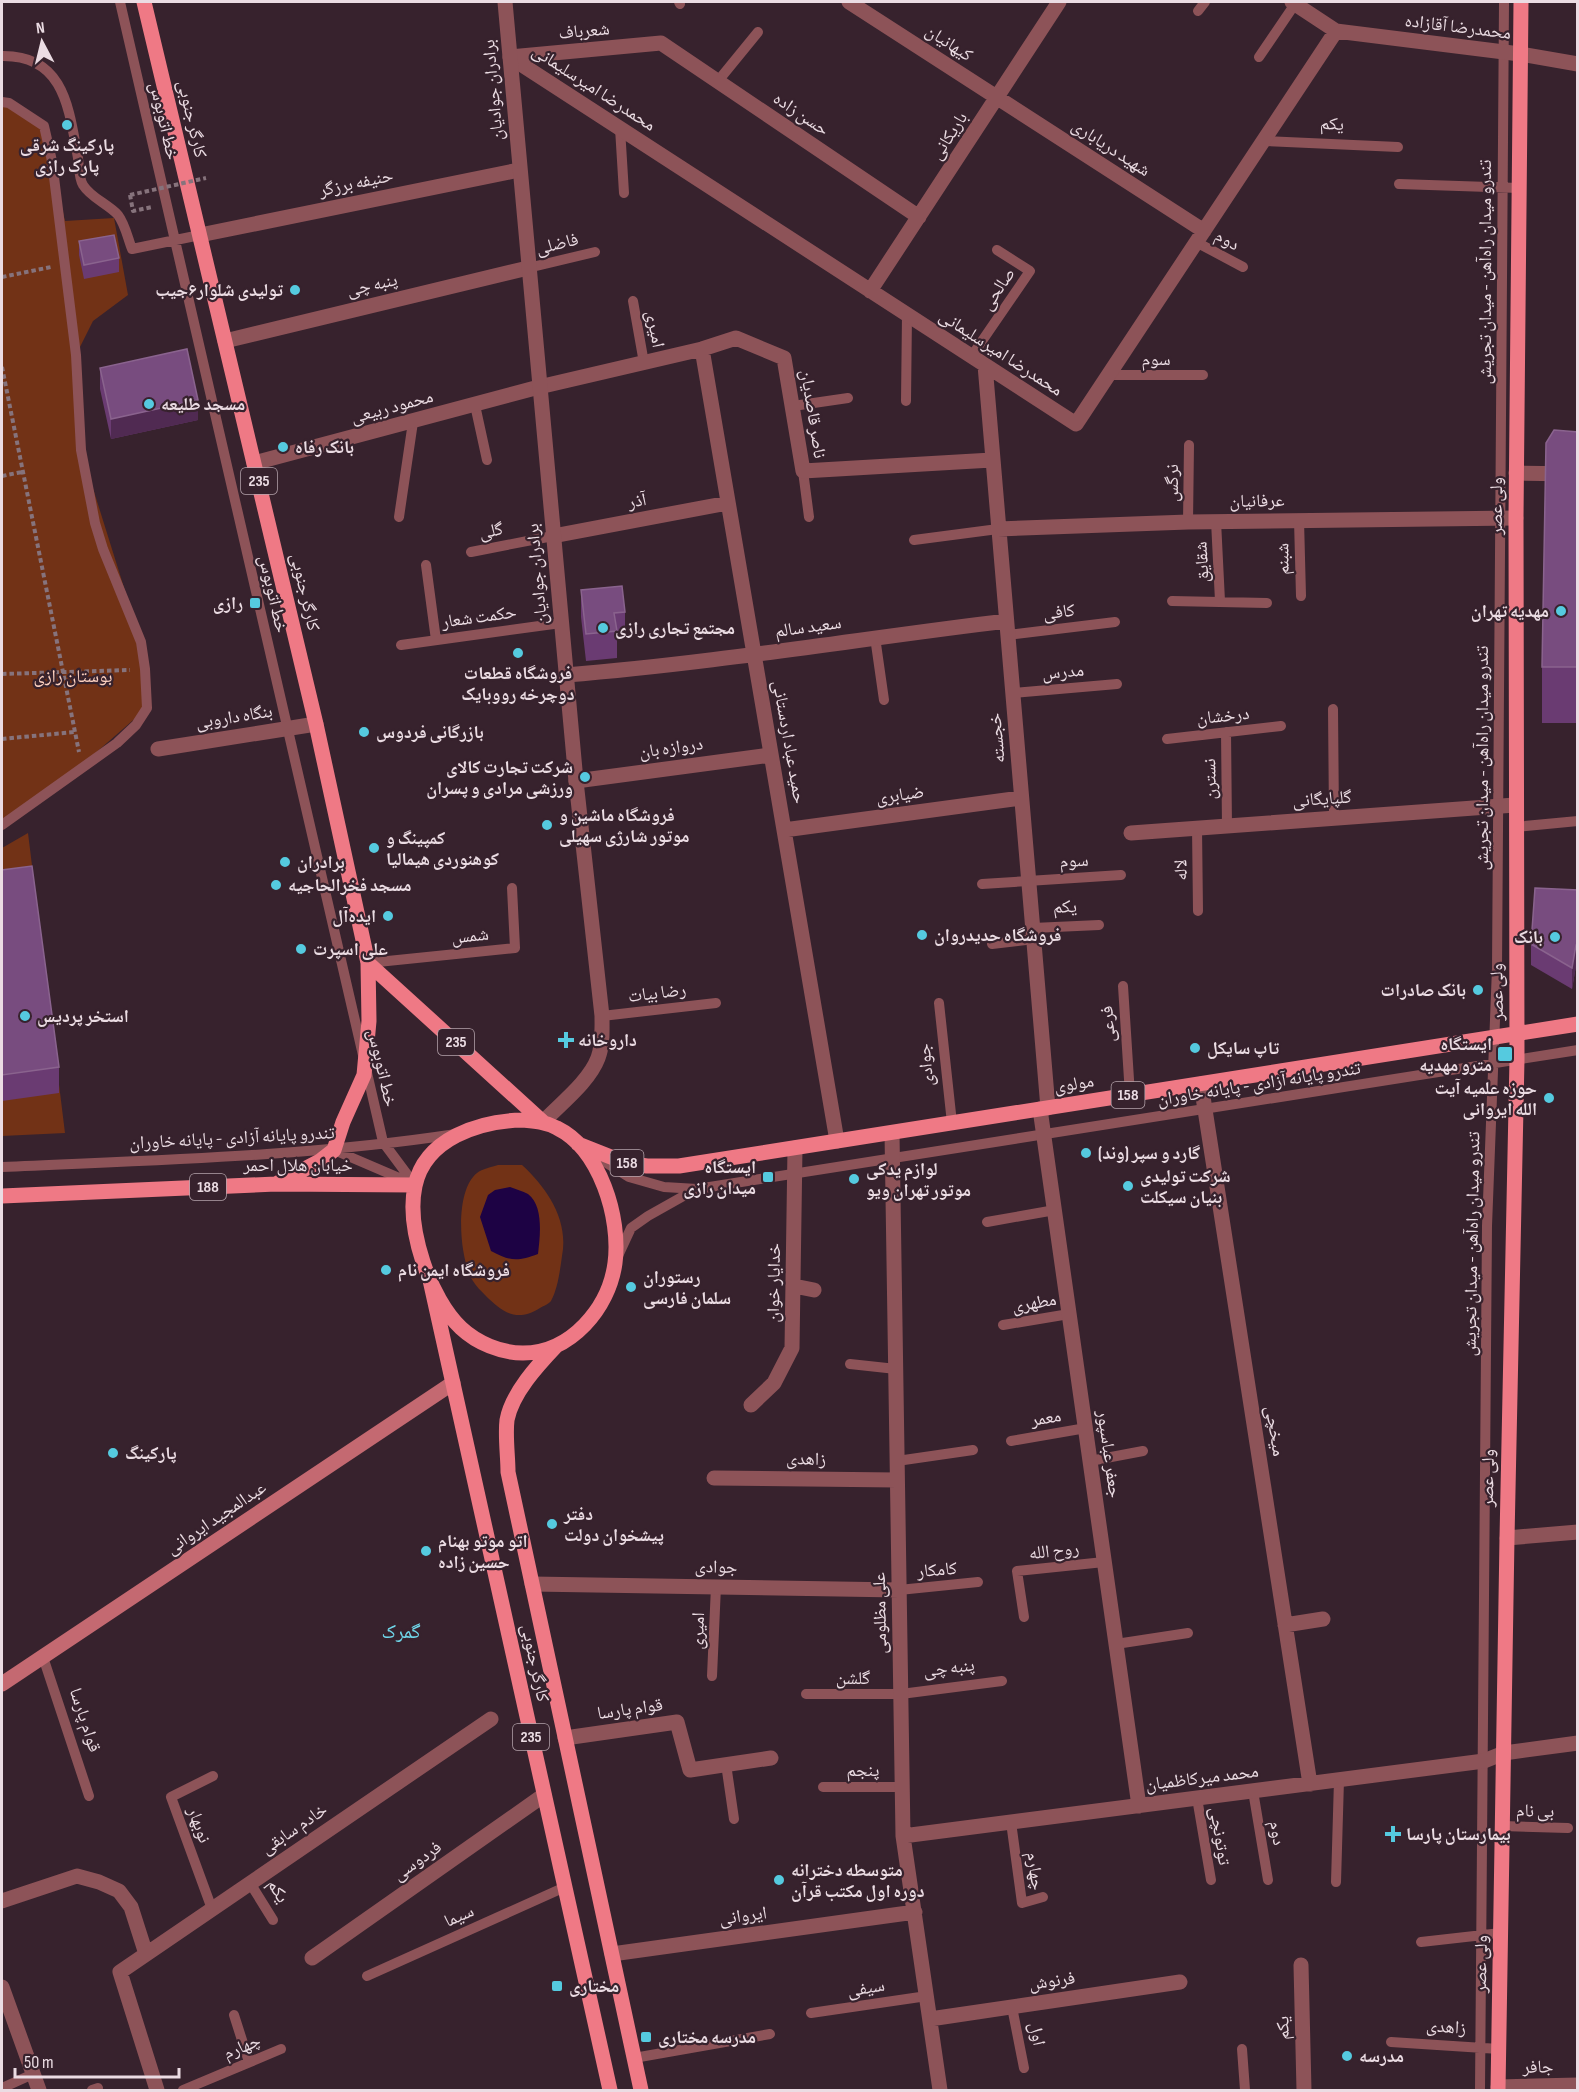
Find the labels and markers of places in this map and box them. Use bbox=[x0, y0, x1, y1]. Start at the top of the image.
marker: پارکینگ شرقی پارک رازی bbox=[60, 118, 74, 132]
place label: پارکینگ شرقی پارک رازی bbox=[20, 135, 114, 177]
place label: تولیدی شلوار۶جیب bbox=[155, 280, 283, 301]
marker: تولیدی شلوار۶جیب bbox=[288, 283, 302, 297]
place label: مسجد طلیعه bbox=[161, 394, 245, 415]
marker: مسجد طلیعه bbox=[142, 397, 156, 411]
place label: بانک رفاه bbox=[295, 437, 354, 458]
marker: بانک رفاه bbox=[276, 440, 290, 454]
place label: رازی bbox=[213, 593, 243, 614]
marker: رازی bbox=[248, 596, 262, 610]
place label: مهدیه تهران bbox=[1471, 601, 1549, 622]
marker: مهدیه تهران bbox=[1554, 604, 1568, 618]
place label: مجتمع تجاری رازی bbox=[615, 618, 735, 640]
marker: مجتمع تجاری رازی bbox=[596, 621, 610, 635]
marker: فروشگاه قطعات دوچرخه رووبایک bbox=[511, 646, 525, 660]
place label: فروشگاه قطعات دوچرخه رووبایک bbox=[461, 663, 575, 705]
place label: بازرگانی فردوس bbox=[376, 722, 484, 743]
marker: بازرگانی فردوس bbox=[357, 725, 371, 739]
place label: شرکت تجارت کالای ورزشی مرادی و پسران bbox=[426, 757, 573, 799]
marker: شرکت تجارت کالای ورزشی مرادی و پسران bbox=[578, 770, 592, 784]
place label: فروشگاه ماشين و موتور شارژی سهيلی bbox=[559, 805, 690, 847]
marker: فروشگاه ماشين و موتور شارژی سهيلی bbox=[540, 818, 554, 832]
place label: کمپینگ و کوهنوردی هیمالیا bbox=[386, 828, 499, 870]
marker: کمپینگ و کوهنوردی هیمالیا bbox=[367, 841, 381, 855]
place label: برادران bbox=[297, 852, 345, 873]
marker: برادران bbox=[278, 855, 292, 869]
place label: مسجد فخرالحاجیه bbox=[288, 875, 412, 896]
marker: مسجد فخرالحاجیه bbox=[269, 878, 283, 892]
place label: ایده‌آل bbox=[332, 906, 376, 927]
marker: ایده‌آل bbox=[381, 909, 395, 923]
place label: فروشگاه حدیدروان bbox=[934, 925, 1061, 946]
place label: بانک bbox=[1514, 927, 1543, 948]
marker: فروشگاه حدیدروان bbox=[915, 928, 929, 942]
marker: بانک bbox=[1548, 930, 1562, 944]
place label: علی اسپرت bbox=[313, 939, 388, 960]
marker: علی اسپرت bbox=[294, 942, 308, 956]
place label: بانک صادرات bbox=[1381, 980, 1466, 1001]
marker: بانک صادرات bbox=[1471, 983, 1485, 997]
place label: استخر پردیس bbox=[37, 1006, 129, 1027]
marker: استخر پردیس bbox=[18, 1009, 32, 1023]
place label: داروخانه bbox=[578, 1030, 637, 1051]
marker: داروخانه bbox=[559, 1033, 573, 1047]
place label: ایستگاه مترو مهدیه bbox=[1419, 1034, 1492, 1076]
place label: تاپ سایکل bbox=[1207, 1038, 1279, 1059]
marker: تاپ سایکل bbox=[1188, 1041, 1202, 1055]
marker: ایستگاه مترو مهدیه bbox=[1496, 1045, 1514, 1063]
place label: حوزه علمیه آیت‌ الله ایروانی bbox=[1434, 1078, 1537, 1120]
marker: حوزه علمیه آیت‌ الله ایروانی bbox=[1542, 1091, 1556, 1105]
place label: گارد و سپر (وند) bbox=[1098, 1143, 1200, 1164]
marker: گارد و سپر (وند) bbox=[1079, 1146, 1093, 1160]
place label: ایستگاه میدان رازی bbox=[683, 1157, 756, 1199]
place label: لوازم یدکی موتور تهران ویو bbox=[866, 1159, 971, 1201]
place label: شرکت تولیدی بنیان سیکلت bbox=[1140, 1166, 1231, 1208]
marker: ایستگاه میدان رازی bbox=[761, 1170, 775, 1184]
marker: لوازم یدکی موتور تهران ویو bbox=[847, 1172, 861, 1186]
marker: شرکت تولیدی بنیان سیکلت bbox=[1121, 1179, 1135, 1193]
place label: فروشگاه ایمن نام bbox=[398, 1260, 510, 1282]
marker: فروشگاه ایمن نام bbox=[379, 1263, 393, 1277]
place label: رستوران سلمان فارسی bbox=[643, 1267, 731, 1309]
marker: رستوران سلمان فارسی bbox=[624, 1280, 638, 1294]
place label: پارکینگ bbox=[125, 1443, 177, 1464]
marker: پارکینگ bbox=[106, 1446, 120, 1460]
place label: دفتر پیشخوان دولت bbox=[563, 1504, 664, 1546]
marker: دفتر پیشخوان دولت bbox=[545, 1517, 559, 1531]
place label: اتو موتو بهنام حسین زاده bbox=[438, 1531, 528, 1573]
marker: اتو موتو بهنام حسین زاده bbox=[419, 1544, 433, 1558]
place label: بیمارستان پارسا bbox=[1406, 1824, 1511, 1845]
marker: بیمارستان پارسا bbox=[1384, 1825, 1402, 1843]
place label: متوسطه دخترانه دوره اول مکتب قرآن bbox=[791, 1860, 925, 1902]
marker: متوسطه دخترانه دوره اول مکتب قرآن bbox=[772, 1873, 786, 1887]
place label: مختاری bbox=[569, 1976, 619, 1997]
marker: مختاری bbox=[550, 1979, 564, 1993]
place label: مدرسه مختاری bbox=[658, 2027, 756, 2048]
marker: مدرسه مختاری bbox=[639, 2030, 653, 2044]
place label: مدرسه bbox=[1359, 2046, 1404, 2067]
marker: مدرسه bbox=[1340, 2049, 1354, 2063]

